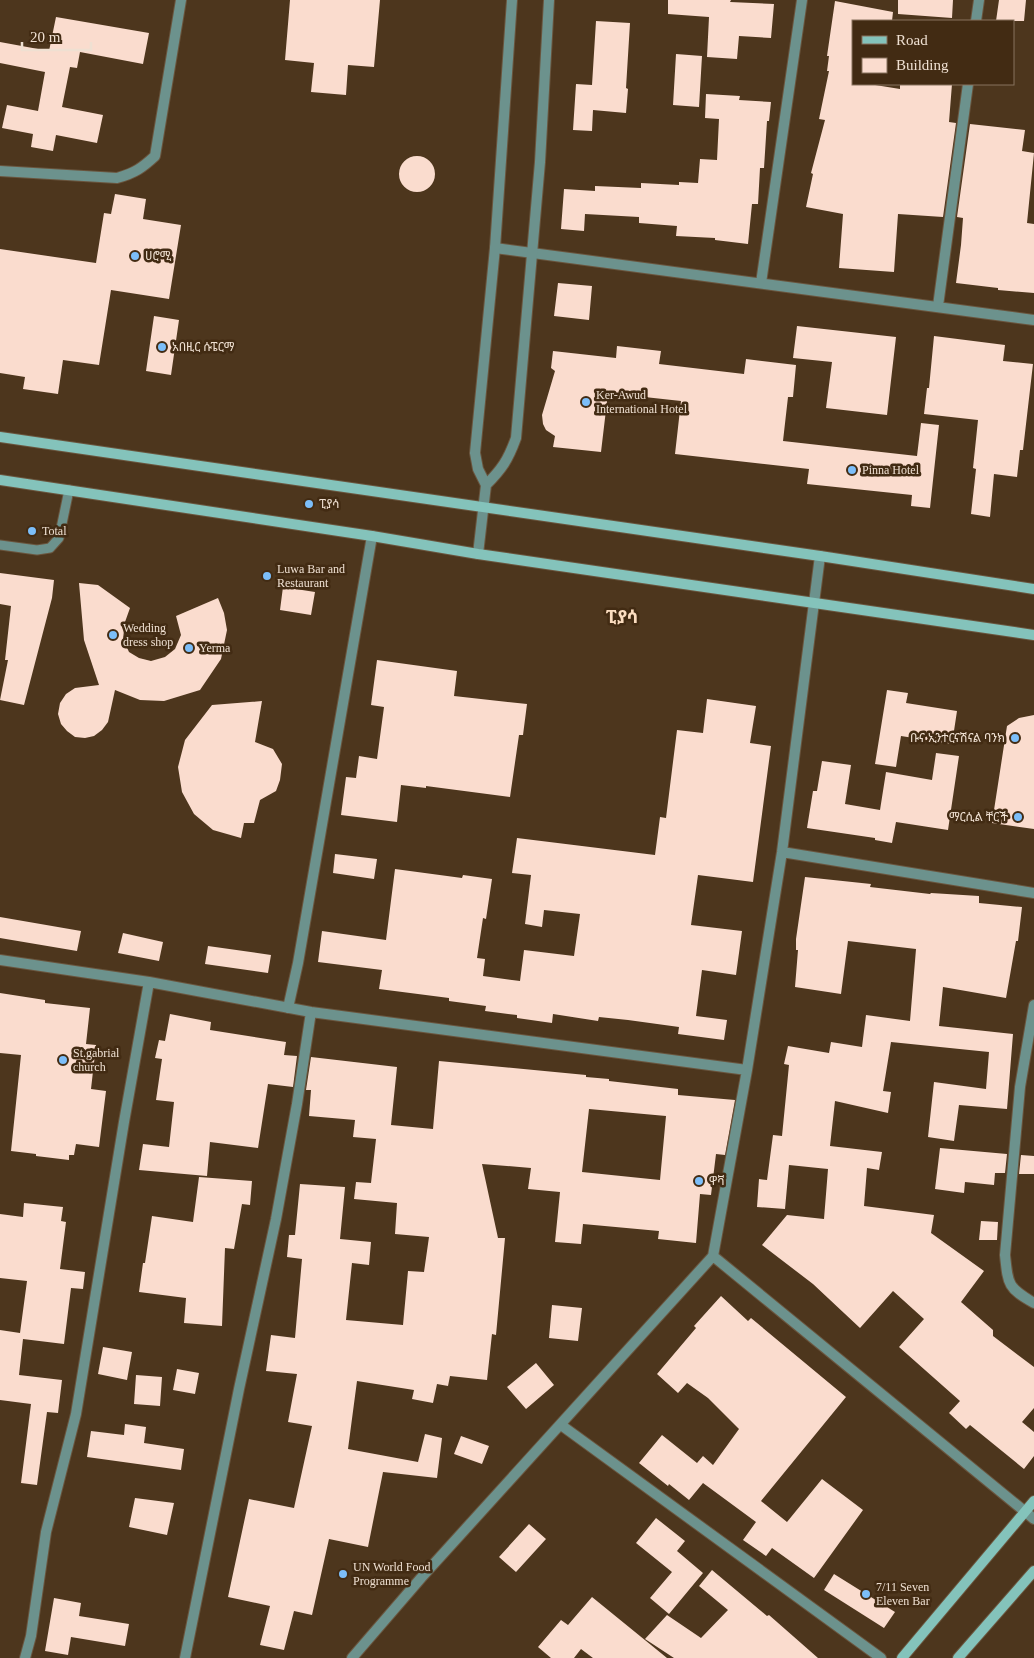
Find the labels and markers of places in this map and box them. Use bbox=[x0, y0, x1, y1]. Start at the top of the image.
place label: ሀሮሚ bbox=[145, 249, 172, 263]
marker: ሀሮሚ bbox=[129, 250, 141, 262]
place label: አበዚር ሱፔርማ bbox=[172, 340, 235, 354]
marker: አበዚር ሱፔርማ bbox=[156, 341, 168, 353]
place label: Ker-Awud International Hotel bbox=[596, 388, 688, 416]
marker: Ker-Awud International Hotel bbox=[580, 396, 592, 408]
place label: Pinna Hotel bbox=[862, 463, 920, 477]
marker: Pinna Hotel bbox=[846, 464, 858, 476]
place label: ፒያሳ bbox=[319, 497, 339, 511]
marker: ፒያሳ bbox=[303, 498, 315, 510]
place label: Total bbox=[42, 524, 67, 538]
marker: Total bbox=[26, 525, 38, 537]
place label: Luwa Bar and Restaurant bbox=[277, 562, 345, 590]
marker: Luwa Bar and Restaurant bbox=[261, 570, 273, 582]
place label: Wedding dress shop bbox=[123, 621, 173, 649]
marker: Wedding dress shop bbox=[107, 629, 119, 641]
place label: Yerma bbox=[199, 641, 231, 655]
marker: Yerma bbox=[183, 642, 195, 654]
place label: ቡና ኢንተርናሽናል ባንክ bbox=[910, 731, 1005, 745]
marker: ቡና ኢንተርናሽናል ባንክ bbox=[1009, 732, 1021, 744]
place label: ማርሲል ቸርች bbox=[949, 810, 1008, 824]
marker: ማርሲል ቸርች bbox=[1012, 811, 1024, 823]
place label: St.gabrial church bbox=[73, 1046, 120, 1074]
marker: St.gabrial church bbox=[57, 1054, 69, 1066]
place label: ዋቫ bbox=[709, 1174, 724, 1188]
marker: ዋቫ bbox=[693, 1175, 705, 1187]
place label: UN World Food Programme bbox=[353, 1560, 430, 1588]
marker: UN World Food Programme bbox=[337, 1568, 349, 1580]
place label: 7/11 Seven Eleven Bar bbox=[876, 1580, 930, 1608]
marker: 7/11 Seven Eleven Bar bbox=[860, 1588, 872, 1600]

